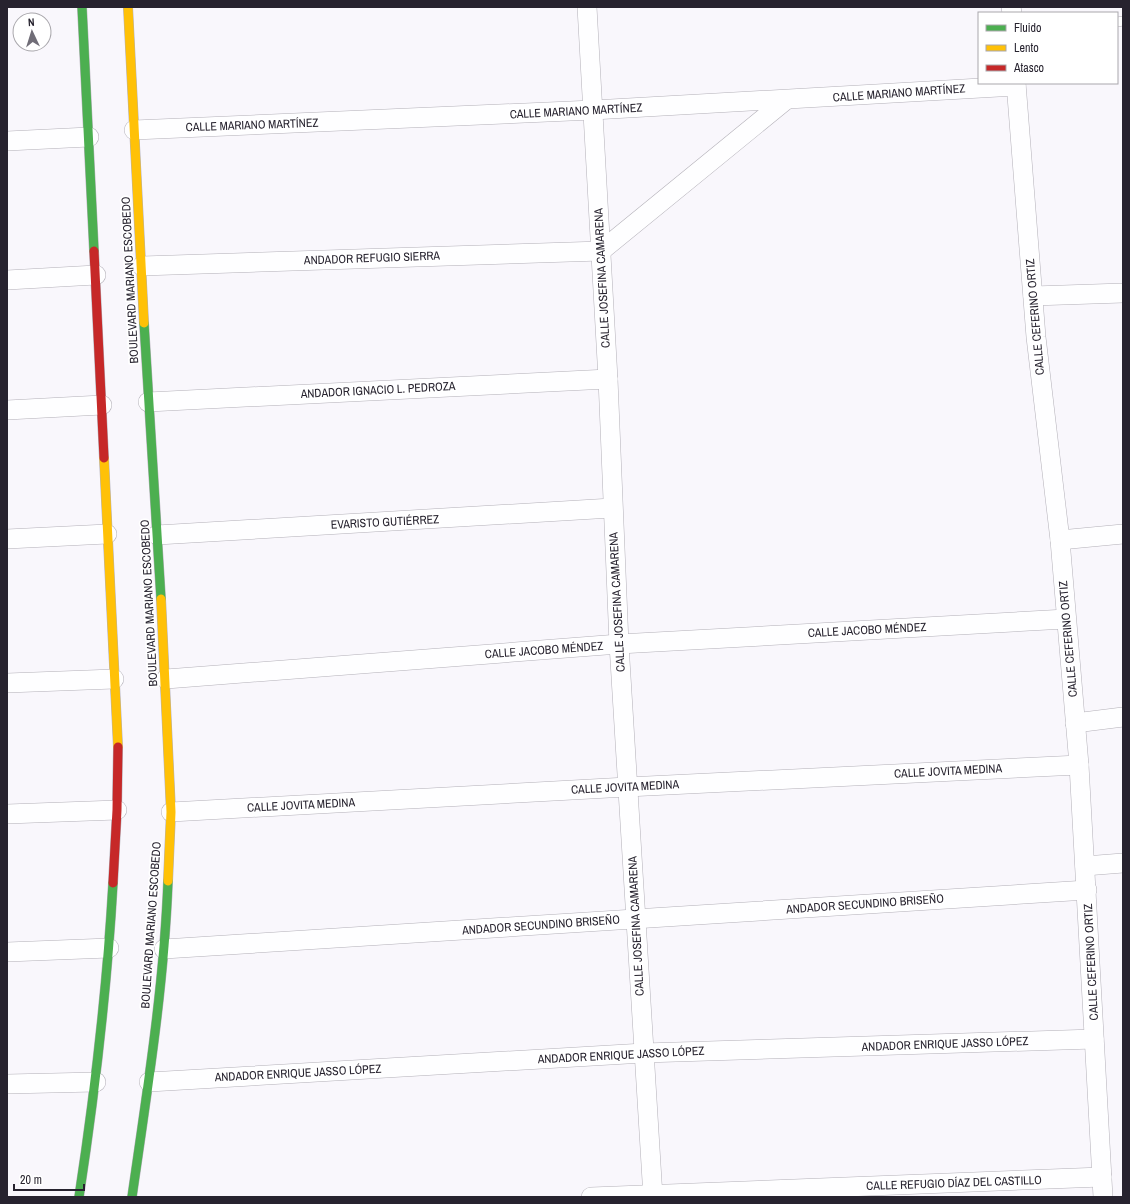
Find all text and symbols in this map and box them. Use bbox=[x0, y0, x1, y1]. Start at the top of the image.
north arrow bbox=[12, 12, 52, 52]
legend bbox=[978, 12, 1118, 84]
text: N bbox=[28, 15, 35, 29]
text: Fluido bbox=[1014, 20, 1041, 36]
text: Lento bbox=[1014, 40, 1039, 56]
text: Atasco bbox=[1013, 60, 1044, 76]
street label: CALLE MARIANO MARTÍNEZ bbox=[832, 80, 966, 106]
street label: CALLE MARIANO MARTÍNEZ bbox=[509, 100, 643, 122]
street label: CALLE MARIANO MARTÍNEZ bbox=[185, 115, 319, 135]
street label: BOULEVARD MARIANO ESCOBEDO bbox=[118, 196, 142, 364]
street label: CALLE JOSEFINA CAMARENA bbox=[590, 207, 614, 348]
street label: ANDADOR REFUGIO SIERRA bbox=[303, 248, 441, 268]
street label: CALLE CEFERINO ORTIZ bbox=[1022, 258, 1048, 376]
street label: ANDADOR IGNACIO L. PEDROZA bbox=[299, 378, 456, 402]
street label: EVARISTO GUTIÉRREZ bbox=[330, 511, 440, 533]
street label: BOULEVARD MARIANO ESCOBEDO bbox=[137, 519, 161, 687]
street label: CALLE JOSEFINA CAMARENA bbox=[605, 531, 629, 672]
street label: CALLE CEFERINO ORTIZ bbox=[1055, 580, 1081, 698]
street label: CALLE JACOBO MÉNDEZ bbox=[807, 619, 927, 641]
street label: CALLE JACOBO MÉNDEZ bbox=[484, 638, 604, 662]
street label: CALLE JOVITA MEDINA bbox=[894, 760, 1003, 782]
street label: CALLE JOVITA MEDINA bbox=[571, 776, 680, 798]
street label: CALLE JOVITA MEDINA bbox=[247, 794, 356, 816]
street label: BOULEVARD MARIANO ESCOBEDO bbox=[137, 841, 165, 1009]
street label: CALLE JOSEFINA CAMARENA bbox=[624, 855, 648, 996]
street label: ANDADOR SECUNDINO BRISEÑO bbox=[785, 890, 945, 918]
street label: CALLE CEFERINO ORTIZ bbox=[1080, 903, 1102, 1021]
street label: ANDADOR SECUNDINO BRISEÑO bbox=[461, 911, 621, 939]
street label: ANDADOR ENRIQUE JASSO LÓPEZ bbox=[860, 1033, 1029, 1055]
street label: ANDADOR ENRIQUE JASSO LÓPEZ bbox=[536, 1043, 705, 1067]
street label: ANDADOR ENRIQUE JASSO LÓPEZ bbox=[213, 1061, 382, 1085]
scale bar bbox=[14, 1166, 84, 1192]
text: 20 m bbox=[20, 1172, 42, 1188]
street label: CALLE REFUGIO DÍAZ DEL CASTILLO bbox=[866, 1172, 1042, 1194]

